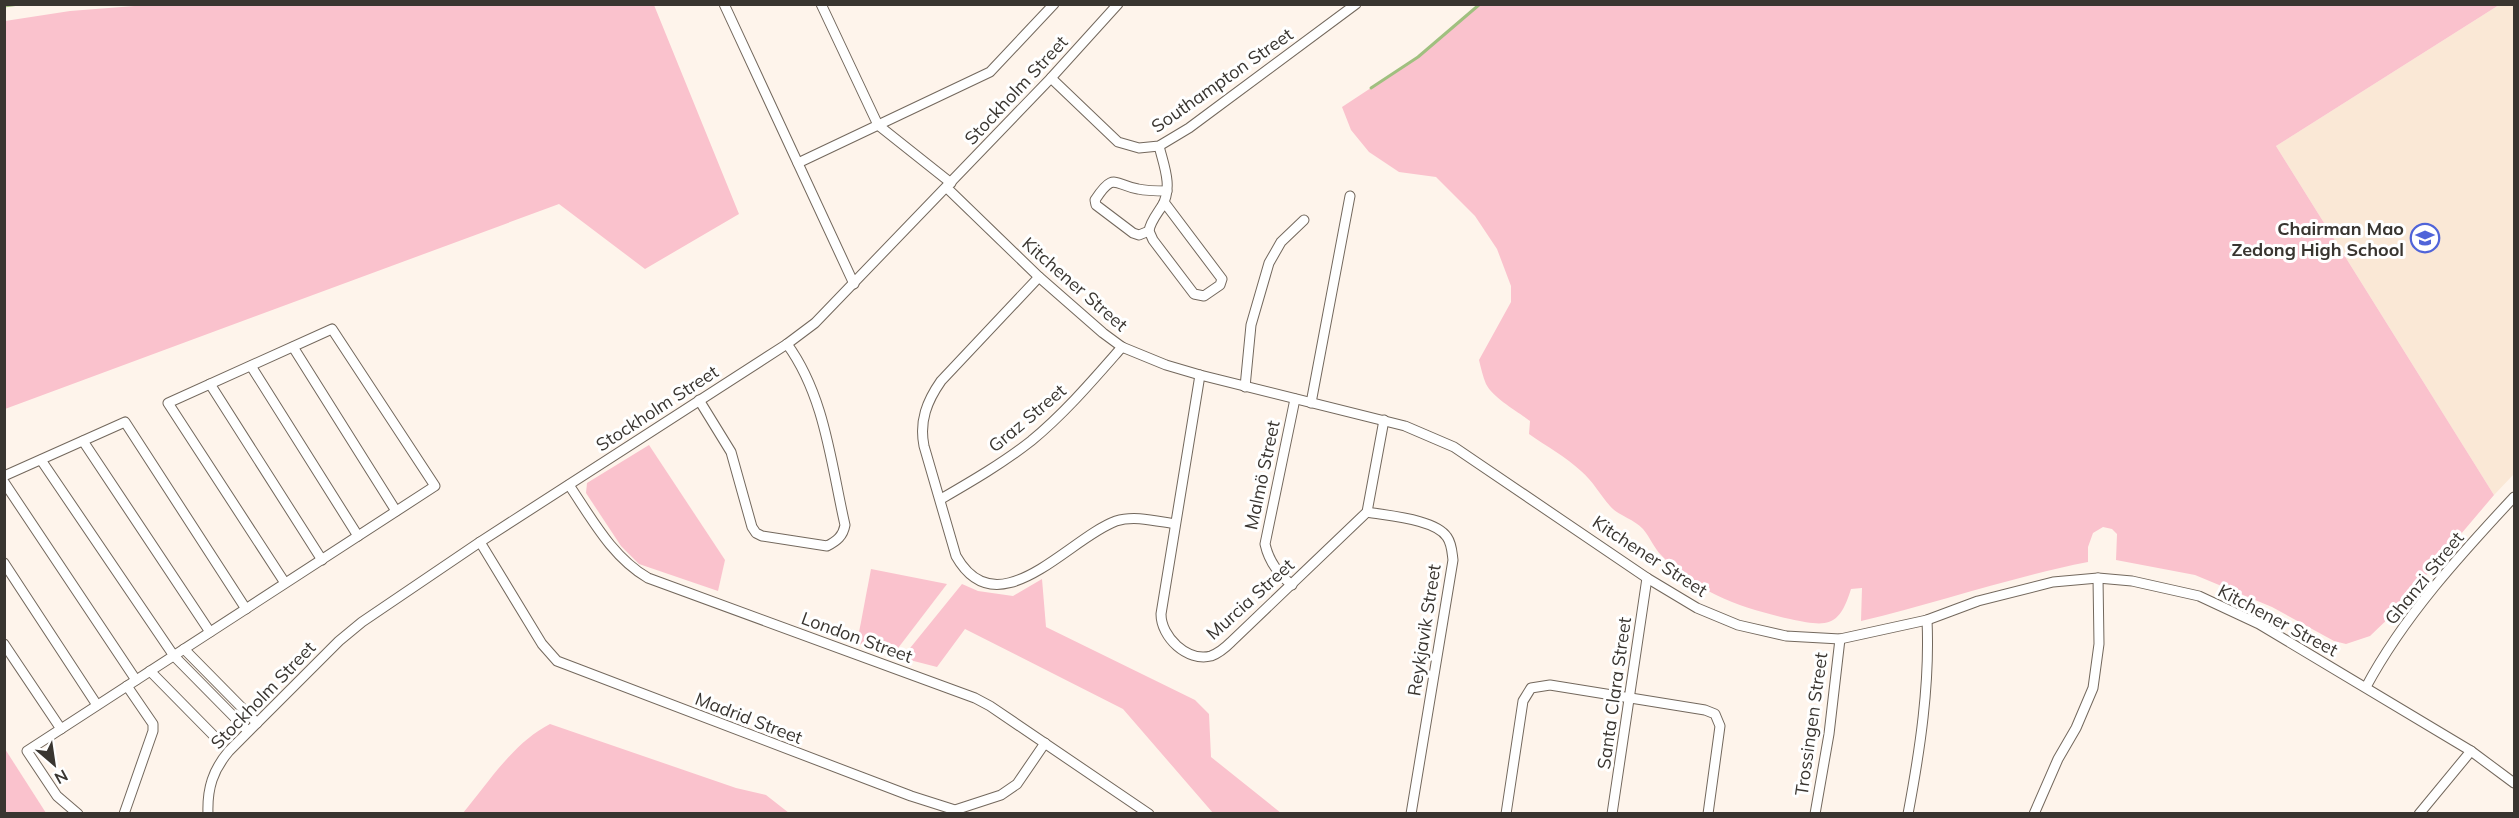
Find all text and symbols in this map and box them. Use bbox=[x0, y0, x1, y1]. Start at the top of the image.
street label: Southampton Street bbox=[1147, 23, 1297, 137]
street label: Stockholm Street bbox=[959, 31, 1073, 149]
place label: Chairman Mao Zedong High School bbox=[2232, 217, 2404, 261]
school or university icon: Chairman Mao Zedong High School bbox=[2409, 222, 2441, 254]
street label: Kitchener Street bbox=[1017, 232, 1133, 336]
street label: Stockholm Street bbox=[592, 360, 722, 456]
street label: Graz Street bbox=[984, 379, 1070, 457]
street label: Malmö Street bbox=[1239, 418, 1285, 532]
street label: Kitchener Street bbox=[1588, 510, 1712, 602]
street label: Ghanzi Street bbox=[2379, 527, 2469, 629]
street label: Murcia Street bbox=[1201, 553, 1299, 645]
street label: Reykjavik Street bbox=[1402, 562, 1446, 698]
street label: Kitchener Street bbox=[2214, 579, 2342, 661]
street label: London Street bbox=[798, 606, 916, 668]
street label: Santa Clara Street bbox=[1592, 615, 1636, 771]
street label: Stockholm Street bbox=[206, 636, 320, 754]
street label: Trossingen Street bbox=[1790, 651, 1832, 797]
street label: Madrid Street bbox=[692, 687, 806, 749]
north arrow bbox=[24, 734, 84, 794]
text: N bbox=[51, 765, 71, 789]

